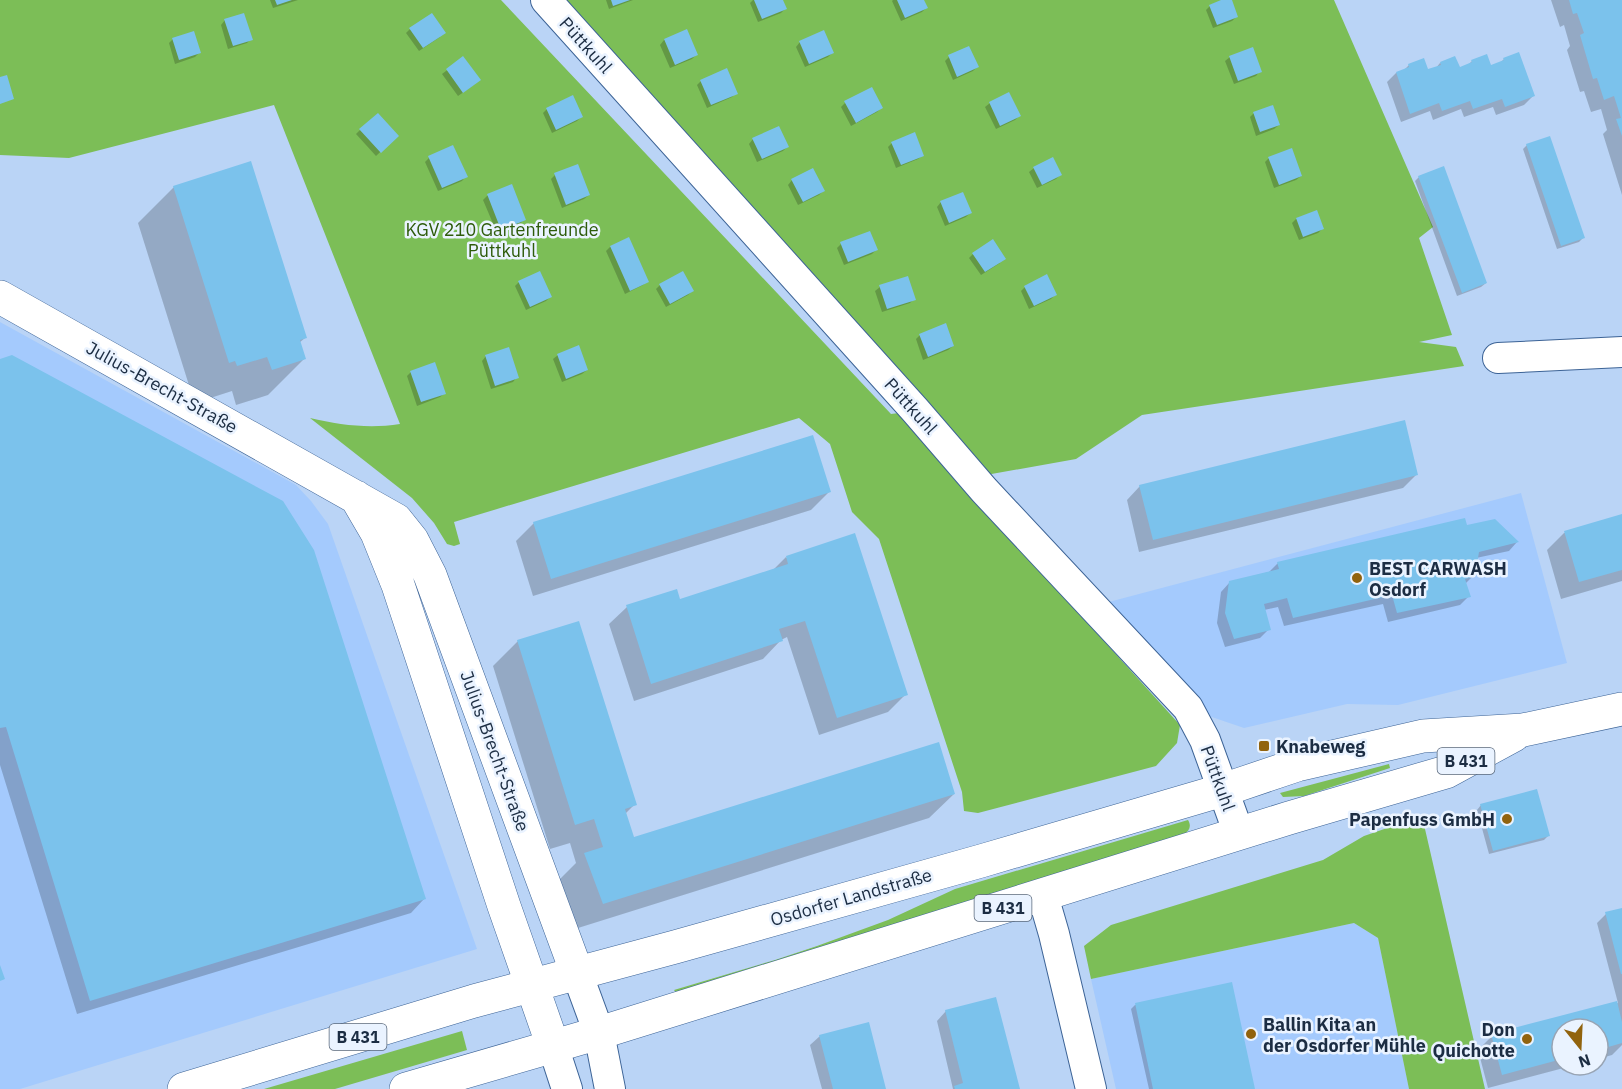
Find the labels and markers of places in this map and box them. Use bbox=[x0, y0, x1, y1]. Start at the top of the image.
place label: BEST CARWASH Osdorf bbox=[1369, 557, 1507, 601]
marker: BEST CARWASH Osdorf bbox=[1350, 571, 1364, 585]
place label: Knabeweg bbox=[1276, 735, 1365, 758]
marker: Knabeweg bbox=[1257, 739, 1271, 753]
place label: Papenfuss GmbH bbox=[1349, 808, 1495, 831]
marker: Papenfuss GmbH bbox=[1500, 812, 1514, 826]
place label: Ballin Kita an der Osdorfer Mühle bbox=[1263, 1013, 1426, 1057]
place label: Don Quichotte bbox=[1432, 1018, 1515, 1062]
marker: Ballin Kita an der Osdorfer Mühle bbox=[1244, 1027, 1258, 1041]
marker: Don Quichotte bbox=[1520, 1032, 1534, 1046]

